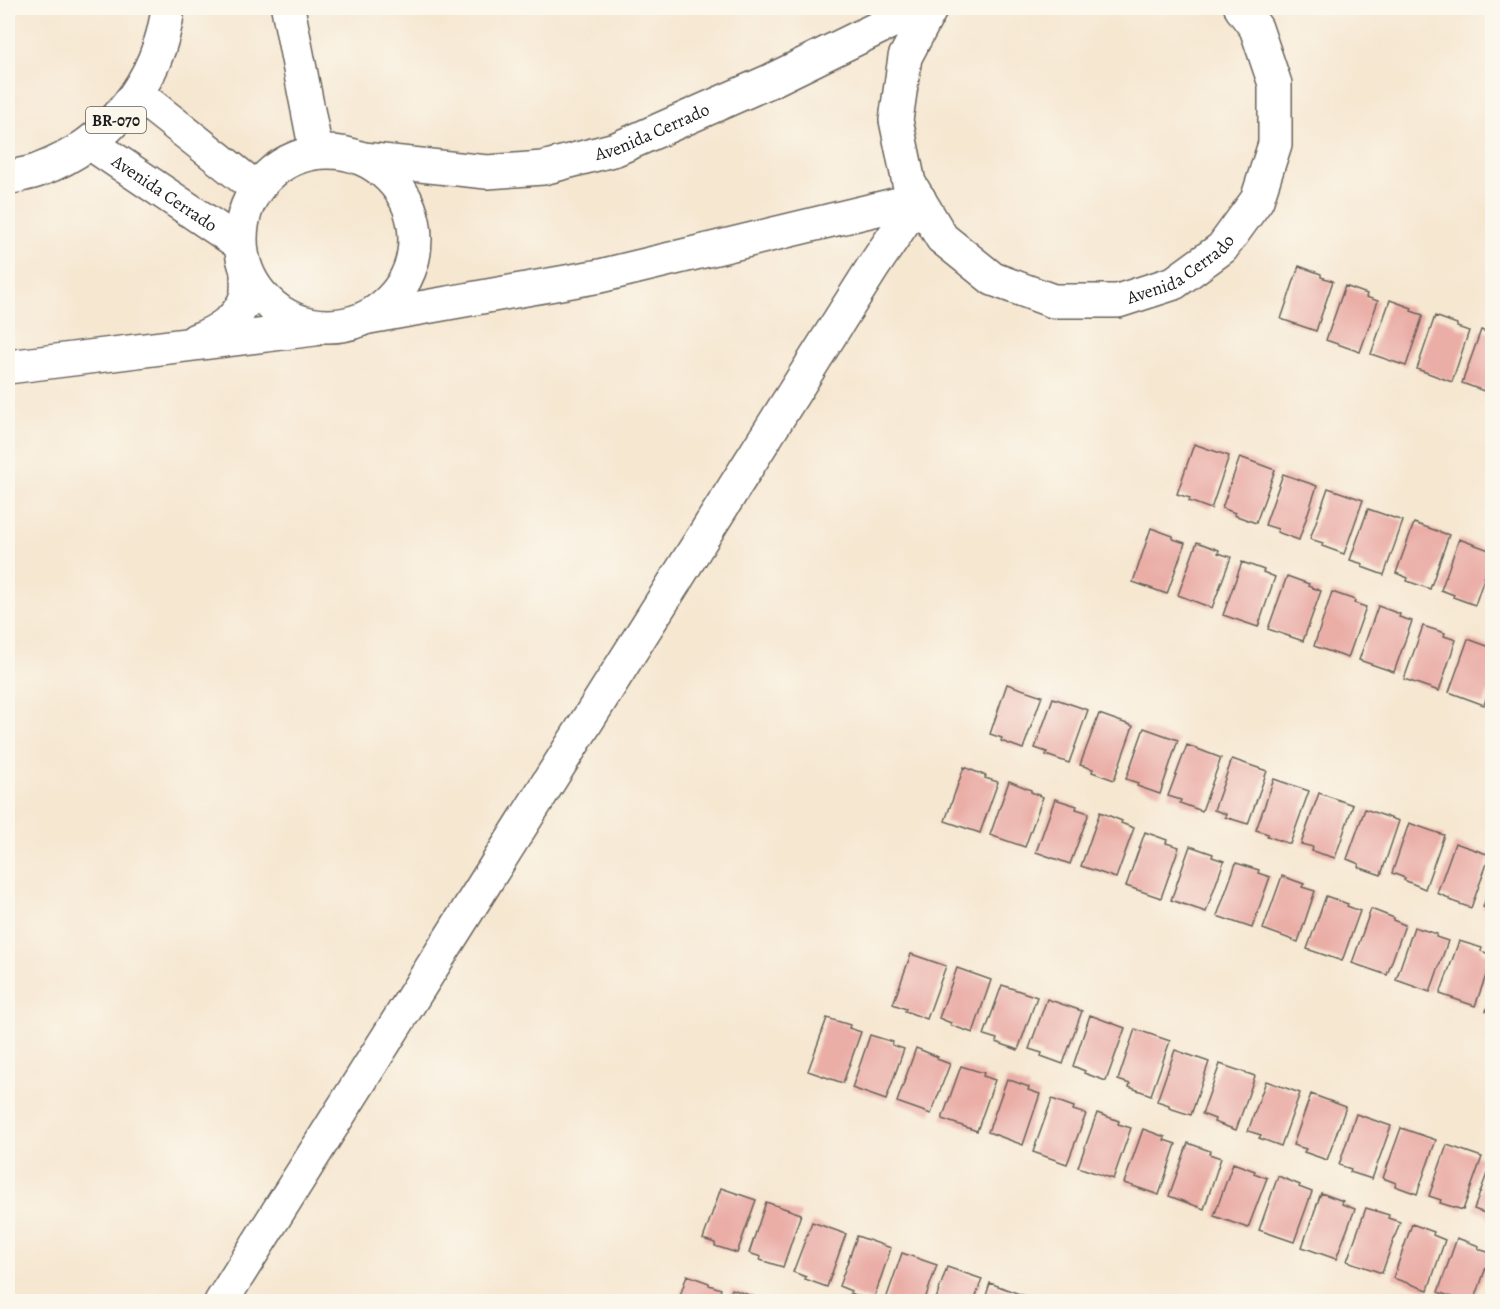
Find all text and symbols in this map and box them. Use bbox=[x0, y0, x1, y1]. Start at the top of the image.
street label: Avenida Cerrado bbox=[591, 97, 713, 166]
road number: BR-070 bbox=[86, 107, 146, 133]
street label: Avenida Cerrado bbox=[106, 149, 222, 237]
street label: Avenida Cerrado bbox=[1123, 230, 1240, 310]

